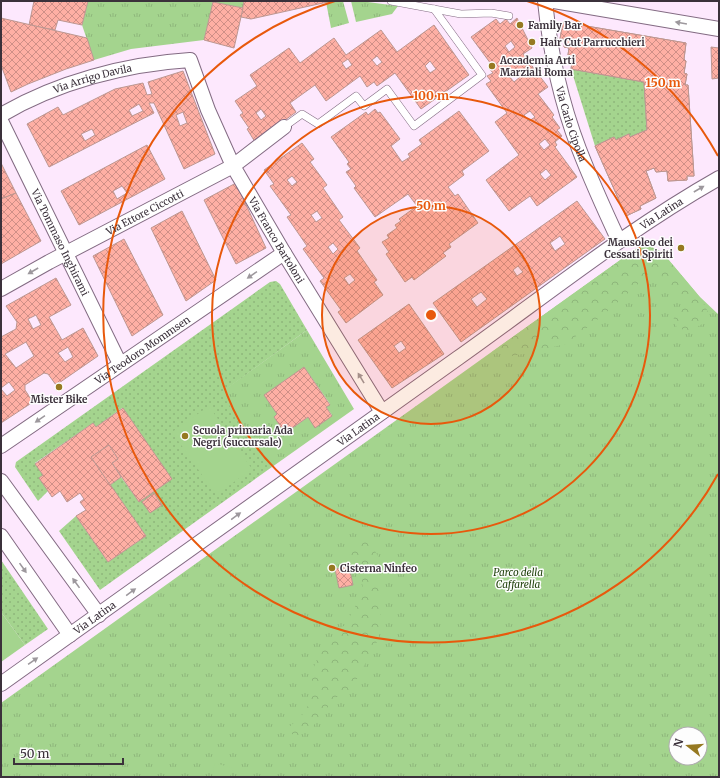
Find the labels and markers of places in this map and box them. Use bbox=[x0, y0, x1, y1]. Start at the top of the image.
place label: Family Bar bbox=[528, 19, 582, 32]
marker: Family Bar bbox=[515, 20, 525, 30]
place label: Hair Cut Parrucchieri bbox=[540, 36, 645, 49]
marker: Hair Cut Parrucchieri bbox=[527, 37, 537, 47]
place label: Accademia Arti Marziali Roma bbox=[499, 54, 576, 79]
marker: Accademia Arti Marziali Roma bbox=[487, 61, 497, 71]
place label: Mausoleo dei Cessati Spiriti bbox=[604, 236, 674, 261]
marker: Mausoleo dei Cessati Spiriti bbox=[676, 243, 686, 253]
centre of rings bbox=[424, 308, 438, 322]
marker: Mister Bike bbox=[54, 382, 64, 392]
place label: Mister Bike bbox=[31, 393, 88, 406]
place label: Scuola primaria Ada Negri (succursale) bbox=[193, 424, 293, 449]
marker: Scuola primaria Ada Negri (succursale) bbox=[180, 431, 190, 441]
place label: Cisterna Ninfeo bbox=[340, 562, 417, 575]
marker: Cisterna Ninfeo bbox=[327, 563, 337, 573]

